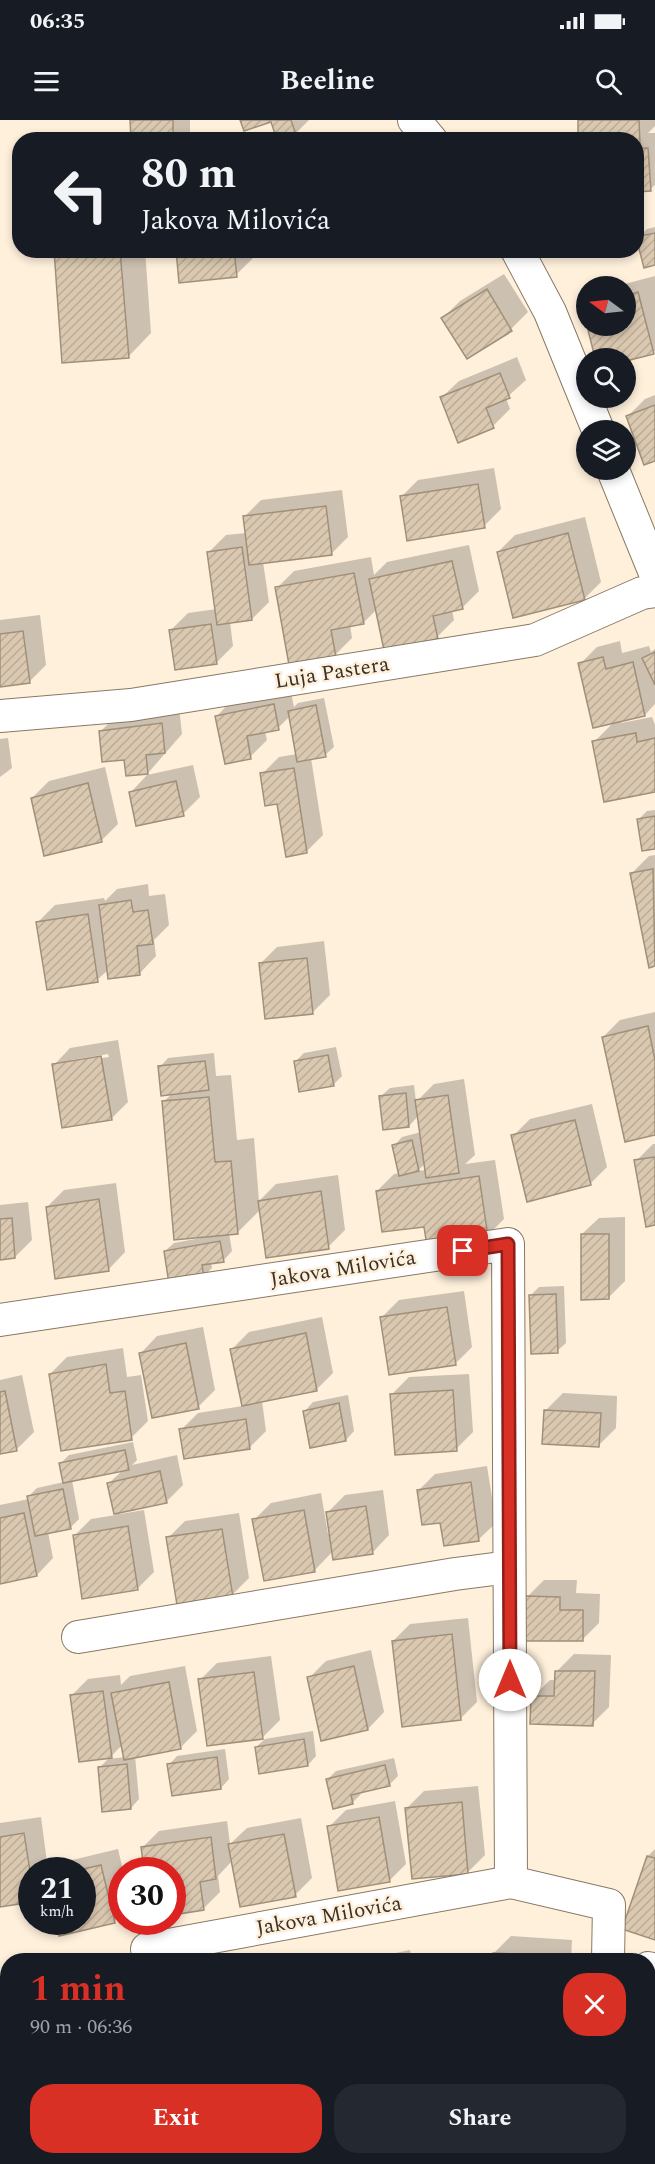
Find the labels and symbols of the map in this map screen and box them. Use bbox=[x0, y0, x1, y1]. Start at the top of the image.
north arrow bbox=[576, 276, 636, 336]
street label: Luja Pastera bbox=[272, 648, 392, 698]
pin bbox=[437, 1225, 488, 1276]
street label: Jakova Milovića bbox=[268, 1242, 419, 1296]
position arrow bbox=[478, 1648, 542, 1712]
speed limit sign: 30 bbox=[108, 1857, 186, 1935]
street label: Jakova Milovića bbox=[254, 1887, 405, 1945]

